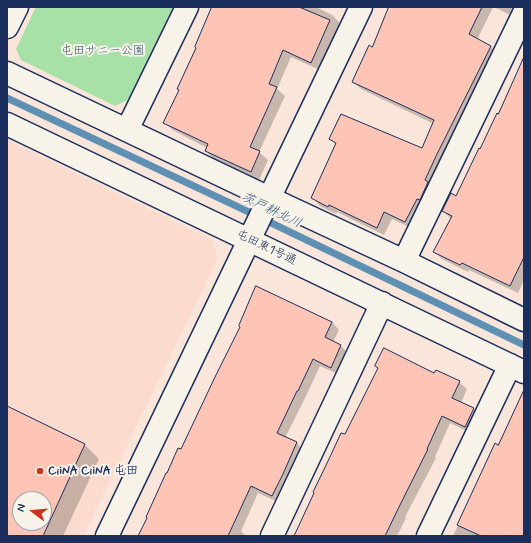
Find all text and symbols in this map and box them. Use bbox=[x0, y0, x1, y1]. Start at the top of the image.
park label: 屯田サニー公園 bbox=[61, 44, 145, 58]
water label: 茨戸耕北川 bbox=[238, 190, 304, 232]
street label: 屯田東1号通 bbox=[233, 227, 299, 269]
place label: CiiNA CiiNA 屯田 bbox=[48, 464, 138, 478]
marker: CiiNA CiiNA 屯田 bbox=[35, 466, 45, 476]
north arrow bbox=[12, 491, 52, 531]
text: N bbox=[14, 503, 29, 513]

